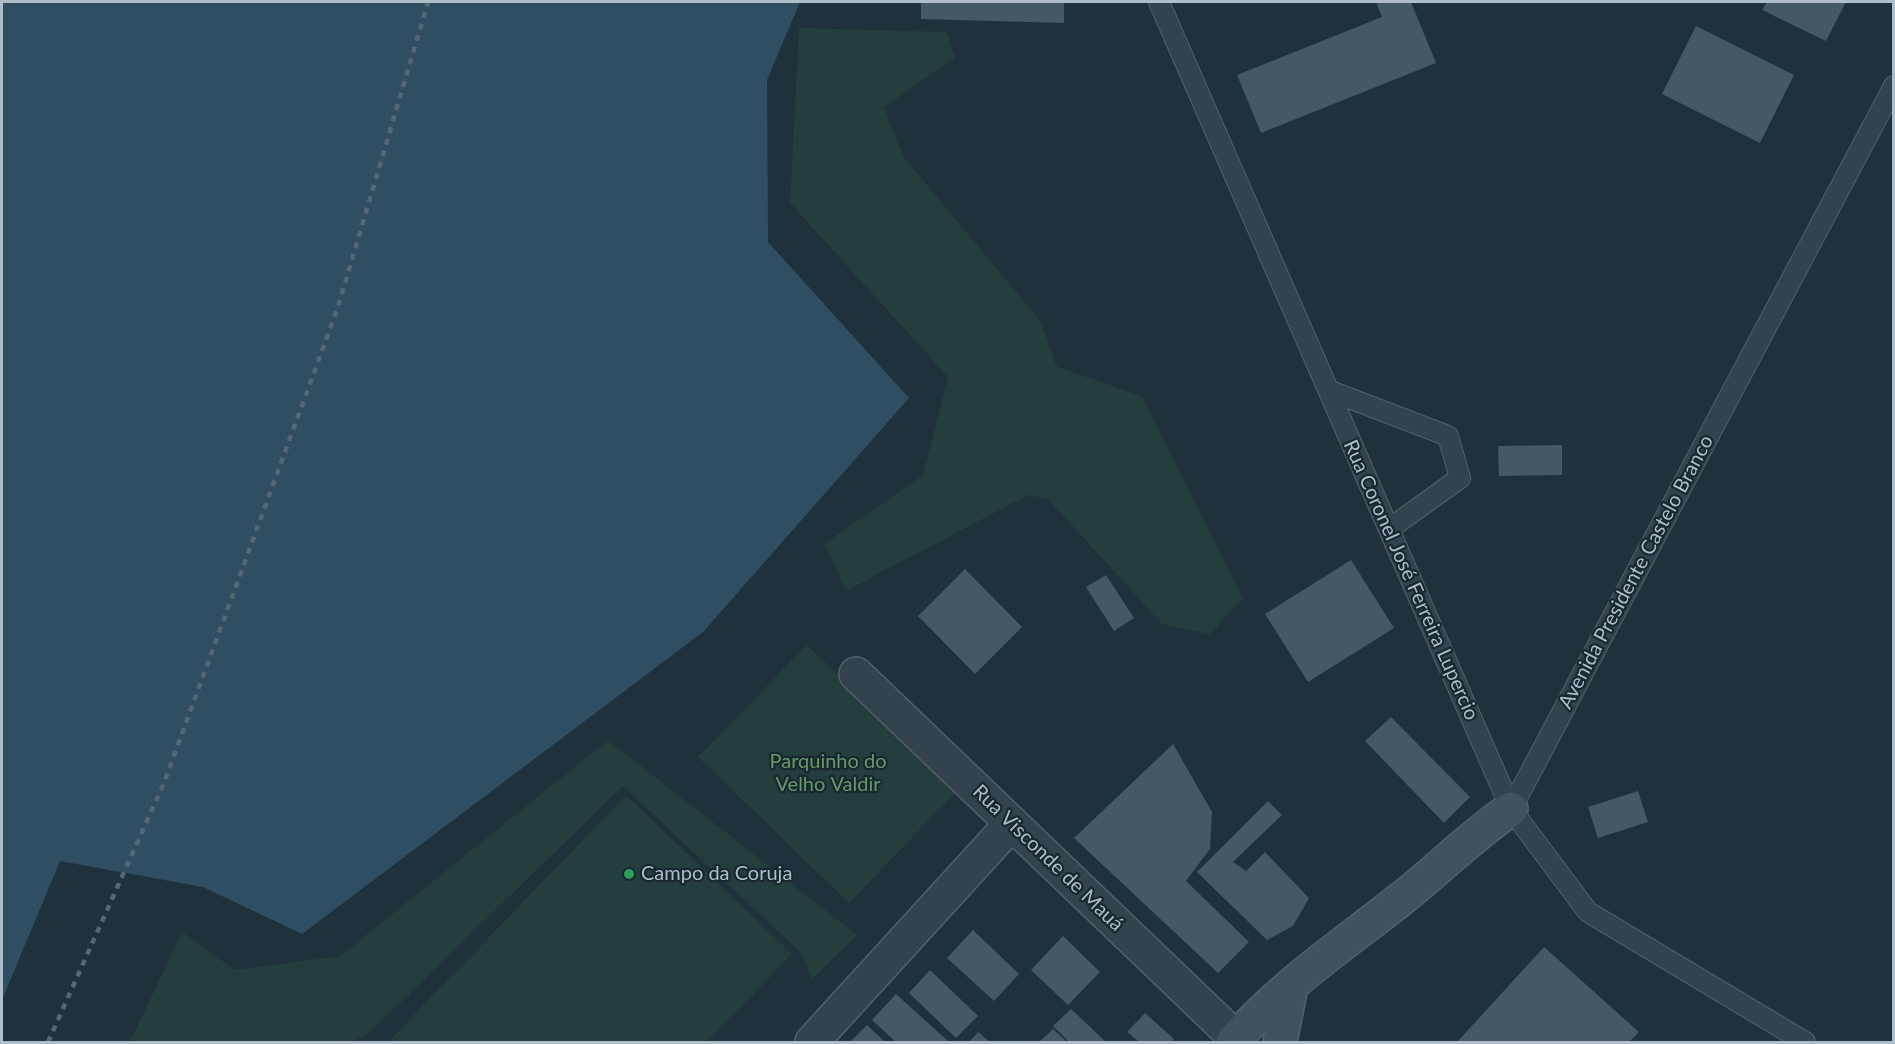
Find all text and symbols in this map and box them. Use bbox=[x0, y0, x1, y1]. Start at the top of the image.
street label: Avenida Presidente Castelo Branco bbox=[1554, 431, 1718, 713]
street label: Rua Coronel José Ferreira Lupercio bbox=[1338, 436, 1484, 724]
park label: Parquinho do Velho Valdir bbox=[770, 750, 886, 797]
street label: Rua Visconde de Mauá bbox=[968, 780, 1128, 936]
place label: Campo da Coruja bbox=[641, 862, 792, 886]
marker: Campo da Coruja bbox=[622, 867, 636, 881]

